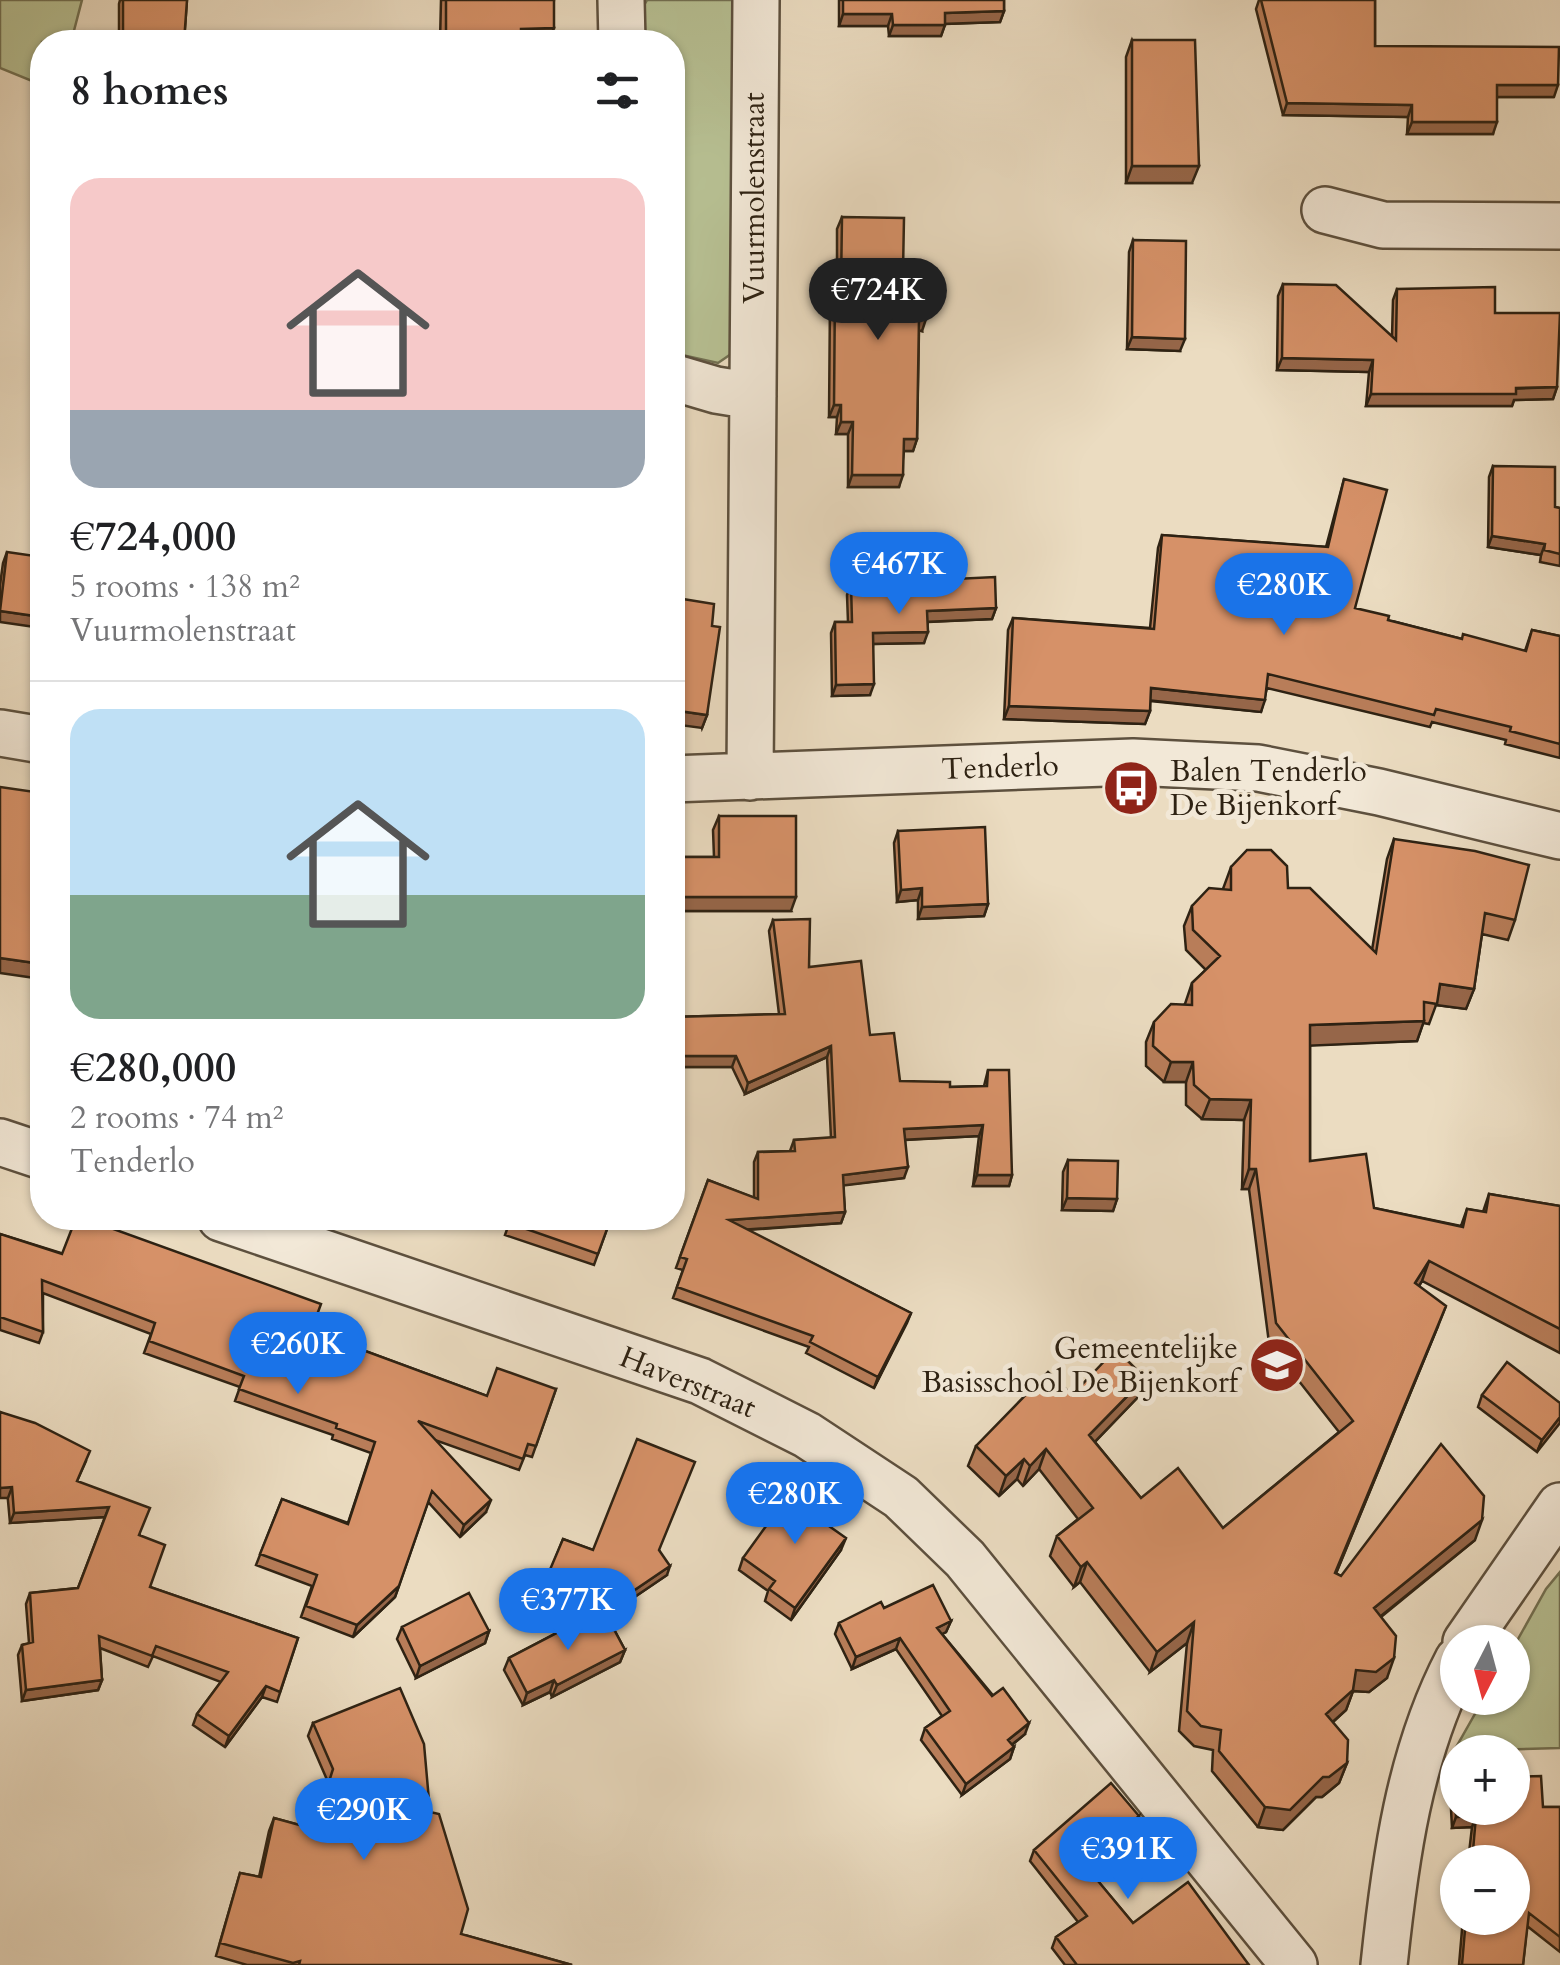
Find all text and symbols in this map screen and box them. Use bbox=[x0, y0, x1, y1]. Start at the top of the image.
text: 8 homes bbox=[70, 62, 228, 119]
icon: filters bbox=[590, 63, 645, 118]
street label: Vuurmolenstraat bbox=[734, 92, 775, 304]
icon: home bbox=[268, 243, 448, 423]
pin: €724K bbox=[808, 258, 948, 343]
text: €724K bbox=[831, 268, 925, 312]
text: €724,000 bbox=[70, 508, 236, 565]
pin: €467K bbox=[829, 532, 969, 617]
text: €467K bbox=[852, 542, 946, 586]
pin: €280K bbox=[1214, 553, 1354, 638]
text: €280K bbox=[1237, 563, 1331, 607]
text: 5 rooms · 138 m² bbox=[70, 565, 300, 609]
text: Vuurmolenstraat bbox=[70, 609, 296, 653]
street label: Tenderlo bbox=[941, 745, 1059, 790]
place label: Balen Tenderlo De Bijenkorf bbox=[1170, 751, 1367, 826]
bus stop icon: Balen Tenderlo De Bijenkorf bbox=[1101, 758, 1161, 818]
icon: home bbox=[268, 774, 448, 954]
text: €280,000 bbox=[70, 1039, 236, 1096]
text: 2 rooms · 74 m² bbox=[70, 1096, 283, 1140]
text: Tenderlo bbox=[70, 1140, 195, 1184]
pin: €260K bbox=[228, 1312, 368, 1397]
text: €260K bbox=[251, 1322, 345, 1366]
place label: Gemeentelijke Basisschool De Bijenkorf bbox=[921, 1328, 1243, 1403]
school or university icon: Gemeentelijke Basisschool De Bijenkorf bbox=[1247, 1335, 1307, 1395]
street label: Haverstraat bbox=[614, 1337, 763, 1429]
pin: €280K bbox=[725, 1462, 865, 1547]
text: €280K bbox=[748, 1472, 842, 1516]
pin: €377K bbox=[498, 1568, 638, 1653]
text: €377K bbox=[521, 1578, 615, 1622]
north arrow bbox=[1440, 1625, 1530, 1715]
map controls bbox=[1440, 1625, 1530, 1935]
button: + bbox=[1440, 1735, 1530, 1825]
pin: €290K bbox=[294, 1778, 434, 1863]
text: €290K bbox=[317, 1788, 411, 1832]
pin: €391K bbox=[1058, 1817, 1198, 1902]
text: €391K bbox=[1081, 1827, 1175, 1871]
button: − bbox=[1440, 1845, 1530, 1935]

